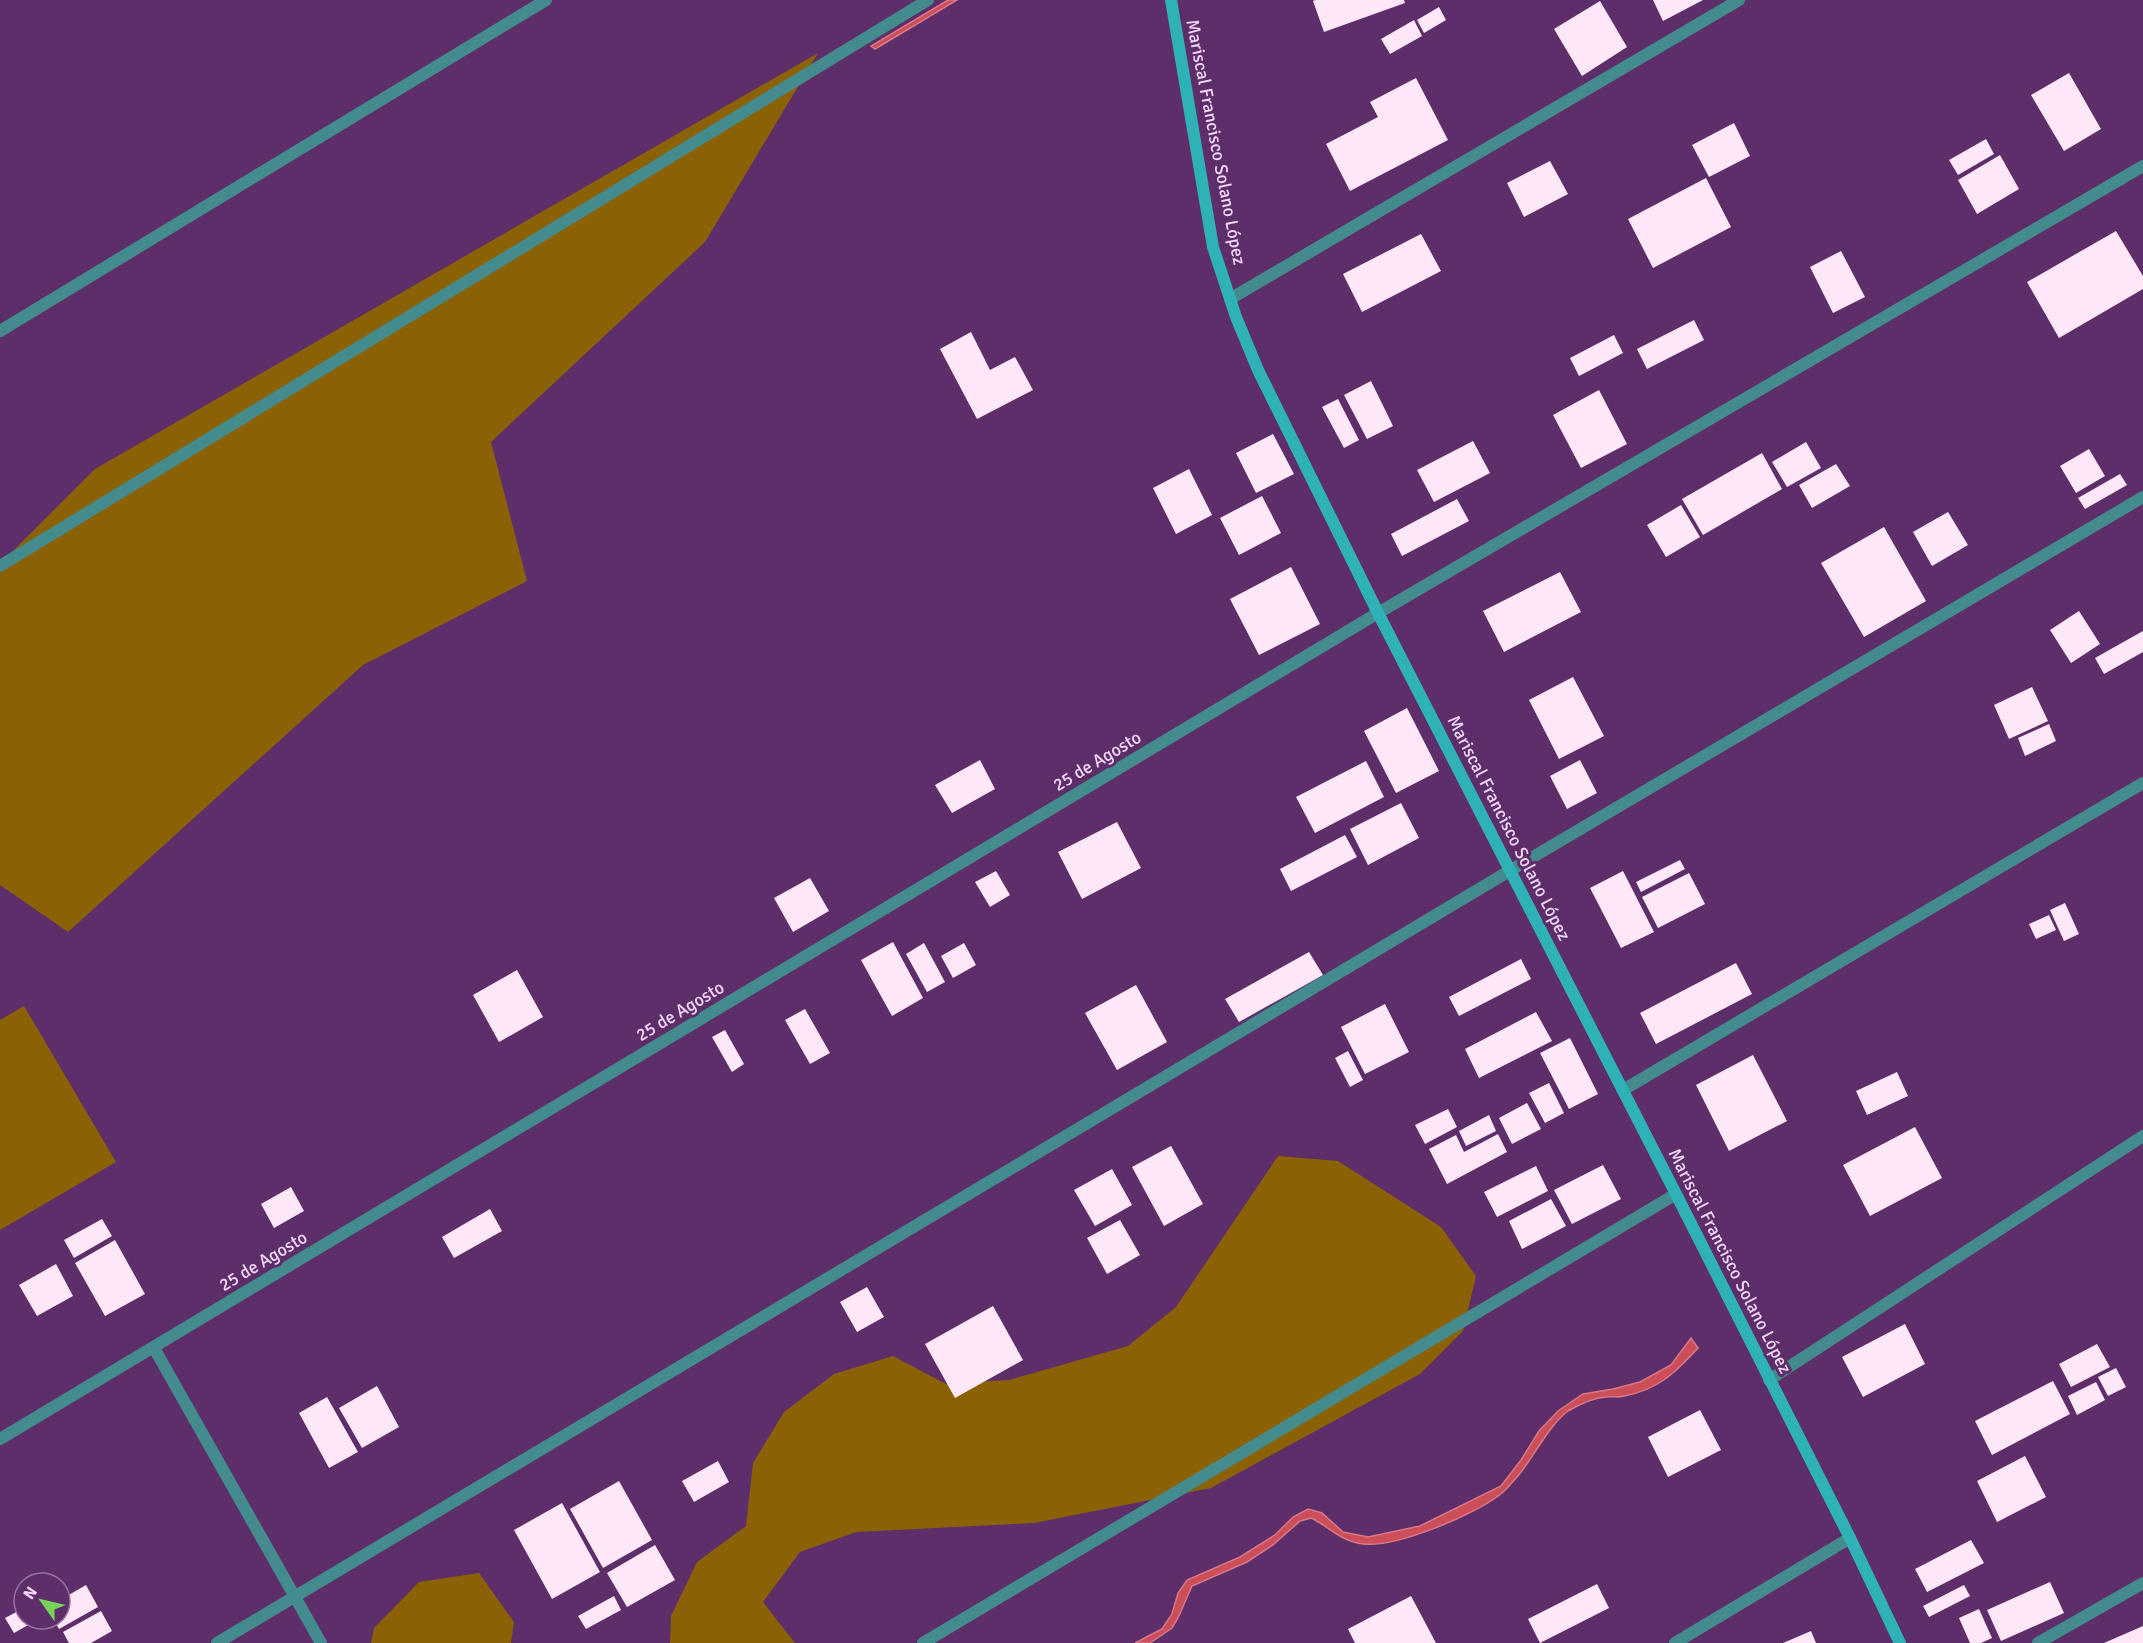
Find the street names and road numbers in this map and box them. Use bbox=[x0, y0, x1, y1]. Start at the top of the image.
street label: Mariscal Francisco Solano López bbox=[1181, 17, 1251, 267]
street label: Mariscal Francisco Solano López bbox=[1443, 712, 1575, 944]
street label: 25 de Agosto bbox=[1049, 726, 1145, 796]
street label: 25 de Agosto bbox=[632, 976, 728, 1046]
street label: Mariscal Francisco Solano López bbox=[1664, 1145, 1796, 1377]
street label: 25 de Agosto bbox=[215, 1226, 311, 1296]

